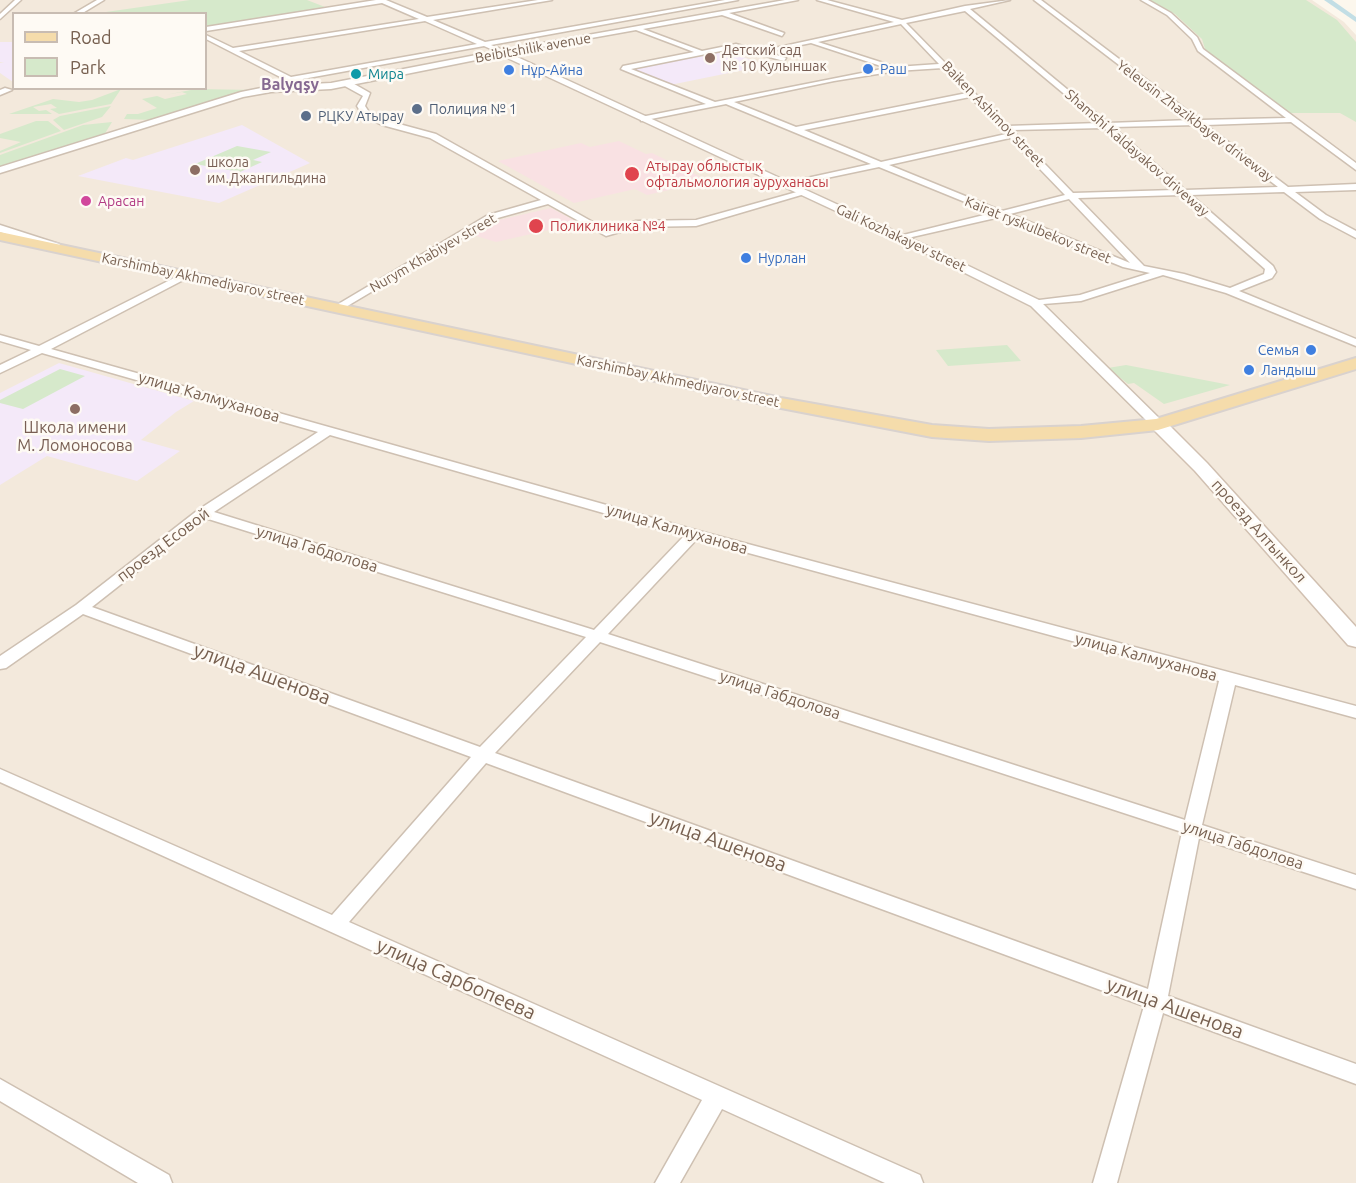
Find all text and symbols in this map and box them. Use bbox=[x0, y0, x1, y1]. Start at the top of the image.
legend bbox=[12, 12, 207, 90]
text: Road bbox=[70, 27, 112, 47]
street label: Beibitshilik avenue bbox=[474, 30, 592, 66]
place label: Детский сад № 10 Кулыншак bbox=[722, 42, 827, 74]
marker: Детский сад № 10 Кулыншак bbox=[703, 51, 717, 65]
text: Park bbox=[70, 57, 106, 77]
street label: Yeleusin Zhazikbayev driveway bbox=[1114, 57, 1276, 185]
street label: Baiken Ashimov street bbox=[938, 58, 1048, 170]
place label: Раш bbox=[880, 61, 907, 77]
place label: Нұр-Айна bbox=[521, 62, 583, 78]
marker: Раш bbox=[861, 62, 875, 76]
marker: Нұр-Айна bbox=[502, 63, 516, 77]
place label: Мира bbox=[368, 66, 404, 82]
marker: Мира bbox=[349, 67, 363, 81]
district label: Balyqşy bbox=[261, 75, 319, 95]
street label: Shamshi Kaldayakov driveway bbox=[1062, 86, 1212, 220]
place label: Полиция № 1 bbox=[429, 101, 517, 117]
marker: Полиция № 1 bbox=[410, 102, 424, 116]
place label: РЦКУ Атырау bbox=[318, 108, 404, 124]
marker: РЦКУ Атырау bbox=[299, 109, 313, 123]
place label: школа им.Джангильдина bbox=[207, 154, 326, 186]
place label: Атырау облыстық офтальмология ауруханасы bbox=[646, 158, 829, 190]
marker: школа им.Джангильдина bbox=[188, 163, 202, 177]
marker: Атырау облыстық офтальмология ауруханасы bbox=[623, 165, 641, 183]
place label: Арасан bbox=[98, 193, 144, 209]
street label: Kairat ryskulbekov street bbox=[962, 193, 1114, 267]
marker: Арасан bbox=[79, 194, 93, 208]
street label: Gali Kozhakayev street bbox=[833, 201, 969, 275]
street label: Nurym Khabiyev street bbox=[367, 210, 499, 296]
marker: Поликлиника №4 bbox=[527, 217, 545, 235]
place label: Поликлиника №4 bbox=[550, 218, 666, 234]
street label: Karshimbay Akhmediyarov street bbox=[100, 249, 306, 309]
place label: Нурлан bbox=[758, 250, 806, 266]
marker: Нурлан bbox=[739, 251, 753, 265]
place label: Семья bbox=[1258, 342, 1299, 358]
marker: Семья bbox=[1304, 343, 1318, 357]
street label: Karshimbay Akhmediyarov street bbox=[575, 351, 781, 411]
place label: Ландыш bbox=[1261, 362, 1316, 378]
marker: Ландыш bbox=[1242, 363, 1256, 377]
street label: улица Калмуханова bbox=[136, 368, 282, 426]
marker: Школа имени М. Ломоносова bbox=[68, 402, 82, 416]
place label: Школа имени М. Ломоносова bbox=[17, 418, 133, 456]
street label: проезд Алтынкол bbox=[1208, 475, 1310, 587]
street label: улица Калмуханова bbox=[604, 500, 750, 558]
street label: проезд Есовой bbox=[113, 504, 213, 586]
street label: улица Габдолова bbox=[254, 521, 380, 577]
street label: улица Калмуханова bbox=[1073, 629, 1219, 685]
street label: улица Ашенова bbox=[190, 638, 334, 710]
street label: улица Габдолова bbox=[717, 666, 843, 724]
street label: улица Ашенова bbox=[646, 805, 790, 877]
street label: улица Габдолова bbox=[1180, 816, 1306, 874]
street label: улица Сарбопеева bbox=[373, 933, 539, 1025]
street label: улица Ашенова bbox=[1103, 972, 1247, 1044]

